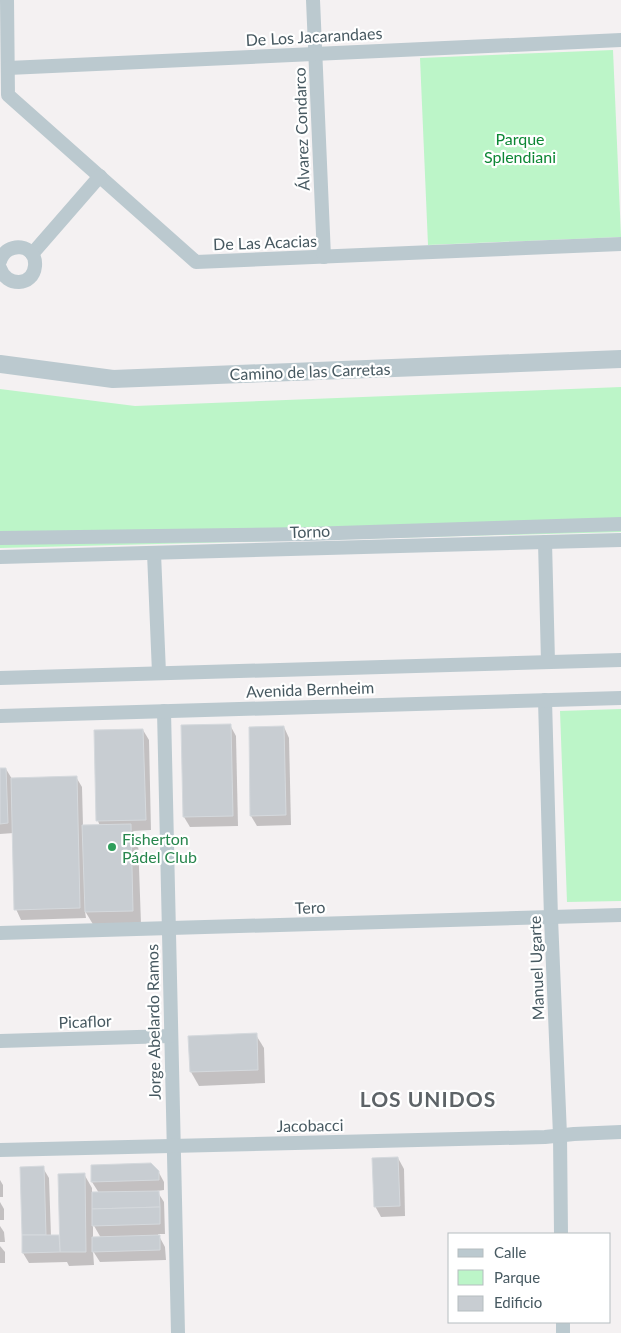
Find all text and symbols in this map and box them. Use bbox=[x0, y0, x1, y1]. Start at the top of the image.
street label: De Los Jacarandaes bbox=[245, 23, 383, 49]
street label: Álvarez Condarco bbox=[289, 67, 313, 191]
park label: Parque Splendiani bbox=[484, 129, 556, 166]
street label: De Las Acacias bbox=[213, 231, 317, 253]
street label: Camino de las Carretas bbox=[229, 359, 391, 383]
street label: Torno bbox=[289, 521, 331, 541]
street label: Avenida Bernheim bbox=[246, 677, 374, 701]
place label: Fisherton Pádel Club bbox=[122, 829, 197, 866]
marker: Fisherton Pádel Club bbox=[106, 841, 118, 853]
street label: Tero bbox=[294, 897, 326, 917]
street label: Manuel Ugarte bbox=[525, 916, 547, 1020]
street label: Jorge Abelardo Ramos bbox=[142, 944, 164, 1100]
street label: Picaflor bbox=[58, 1011, 112, 1031]
district label: LOS UNIDOS bbox=[360, 1086, 496, 1111]
street label: Jacobacci bbox=[276, 1115, 344, 1135]
legend bbox=[448, 1233, 611, 1323]
text: Calle bbox=[494, 1243, 527, 1261]
text: Parque bbox=[494, 1268, 540, 1286]
text: Edificio bbox=[494, 1293, 542, 1311]

